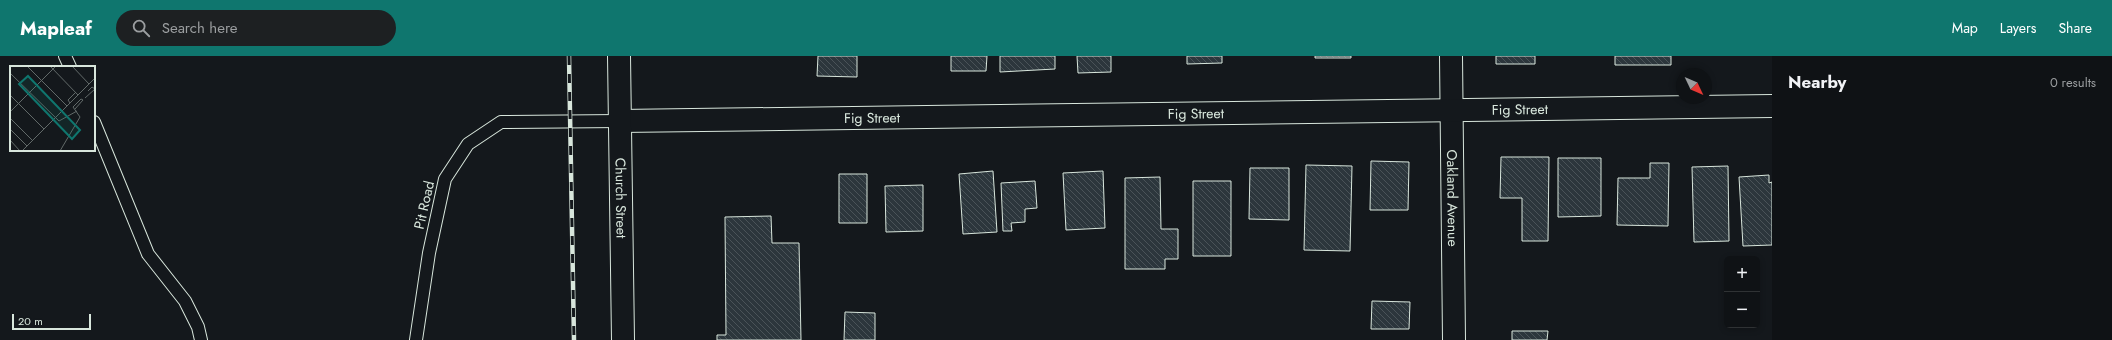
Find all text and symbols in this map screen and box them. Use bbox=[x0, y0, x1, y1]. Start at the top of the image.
search box bbox=[116, 10, 396, 46]
text: Mapleaf bbox=[20, 15, 92, 42]
icon: search bbox=[130, 17, 152, 39]
text: Search here bbox=[162, 17, 238, 39]
text: Map bbox=[1952, 18, 1978, 38]
text: Layers bbox=[2000, 18, 2036, 38]
text: Share bbox=[2058, 18, 2092, 38]
inset map bbox=[10, 66, 95, 151]
north arrow bbox=[1676, 68, 1712, 104]
text: Nearby bbox=[1788, 70, 1846, 94]
text: 0 results bbox=[2050, 73, 2096, 92]
street label: Fig Street bbox=[1492, 99, 1549, 120]
street label: Fig Street bbox=[1168, 103, 1225, 124]
street label: Fig Street bbox=[844, 107, 901, 128]
street label: Oakland Avenue bbox=[1442, 149, 1463, 247]
street label: Church Street bbox=[610, 158, 632, 239]
street label: Pit Road bbox=[409, 179, 439, 231]
map controls bbox=[1724, 256, 1760, 328]
button: + bbox=[1724, 256, 1760, 292]
button: − bbox=[1724, 292, 1760, 328]
scale bar bbox=[12, 312, 91, 331]
text: 20 m bbox=[18, 313, 43, 329]

